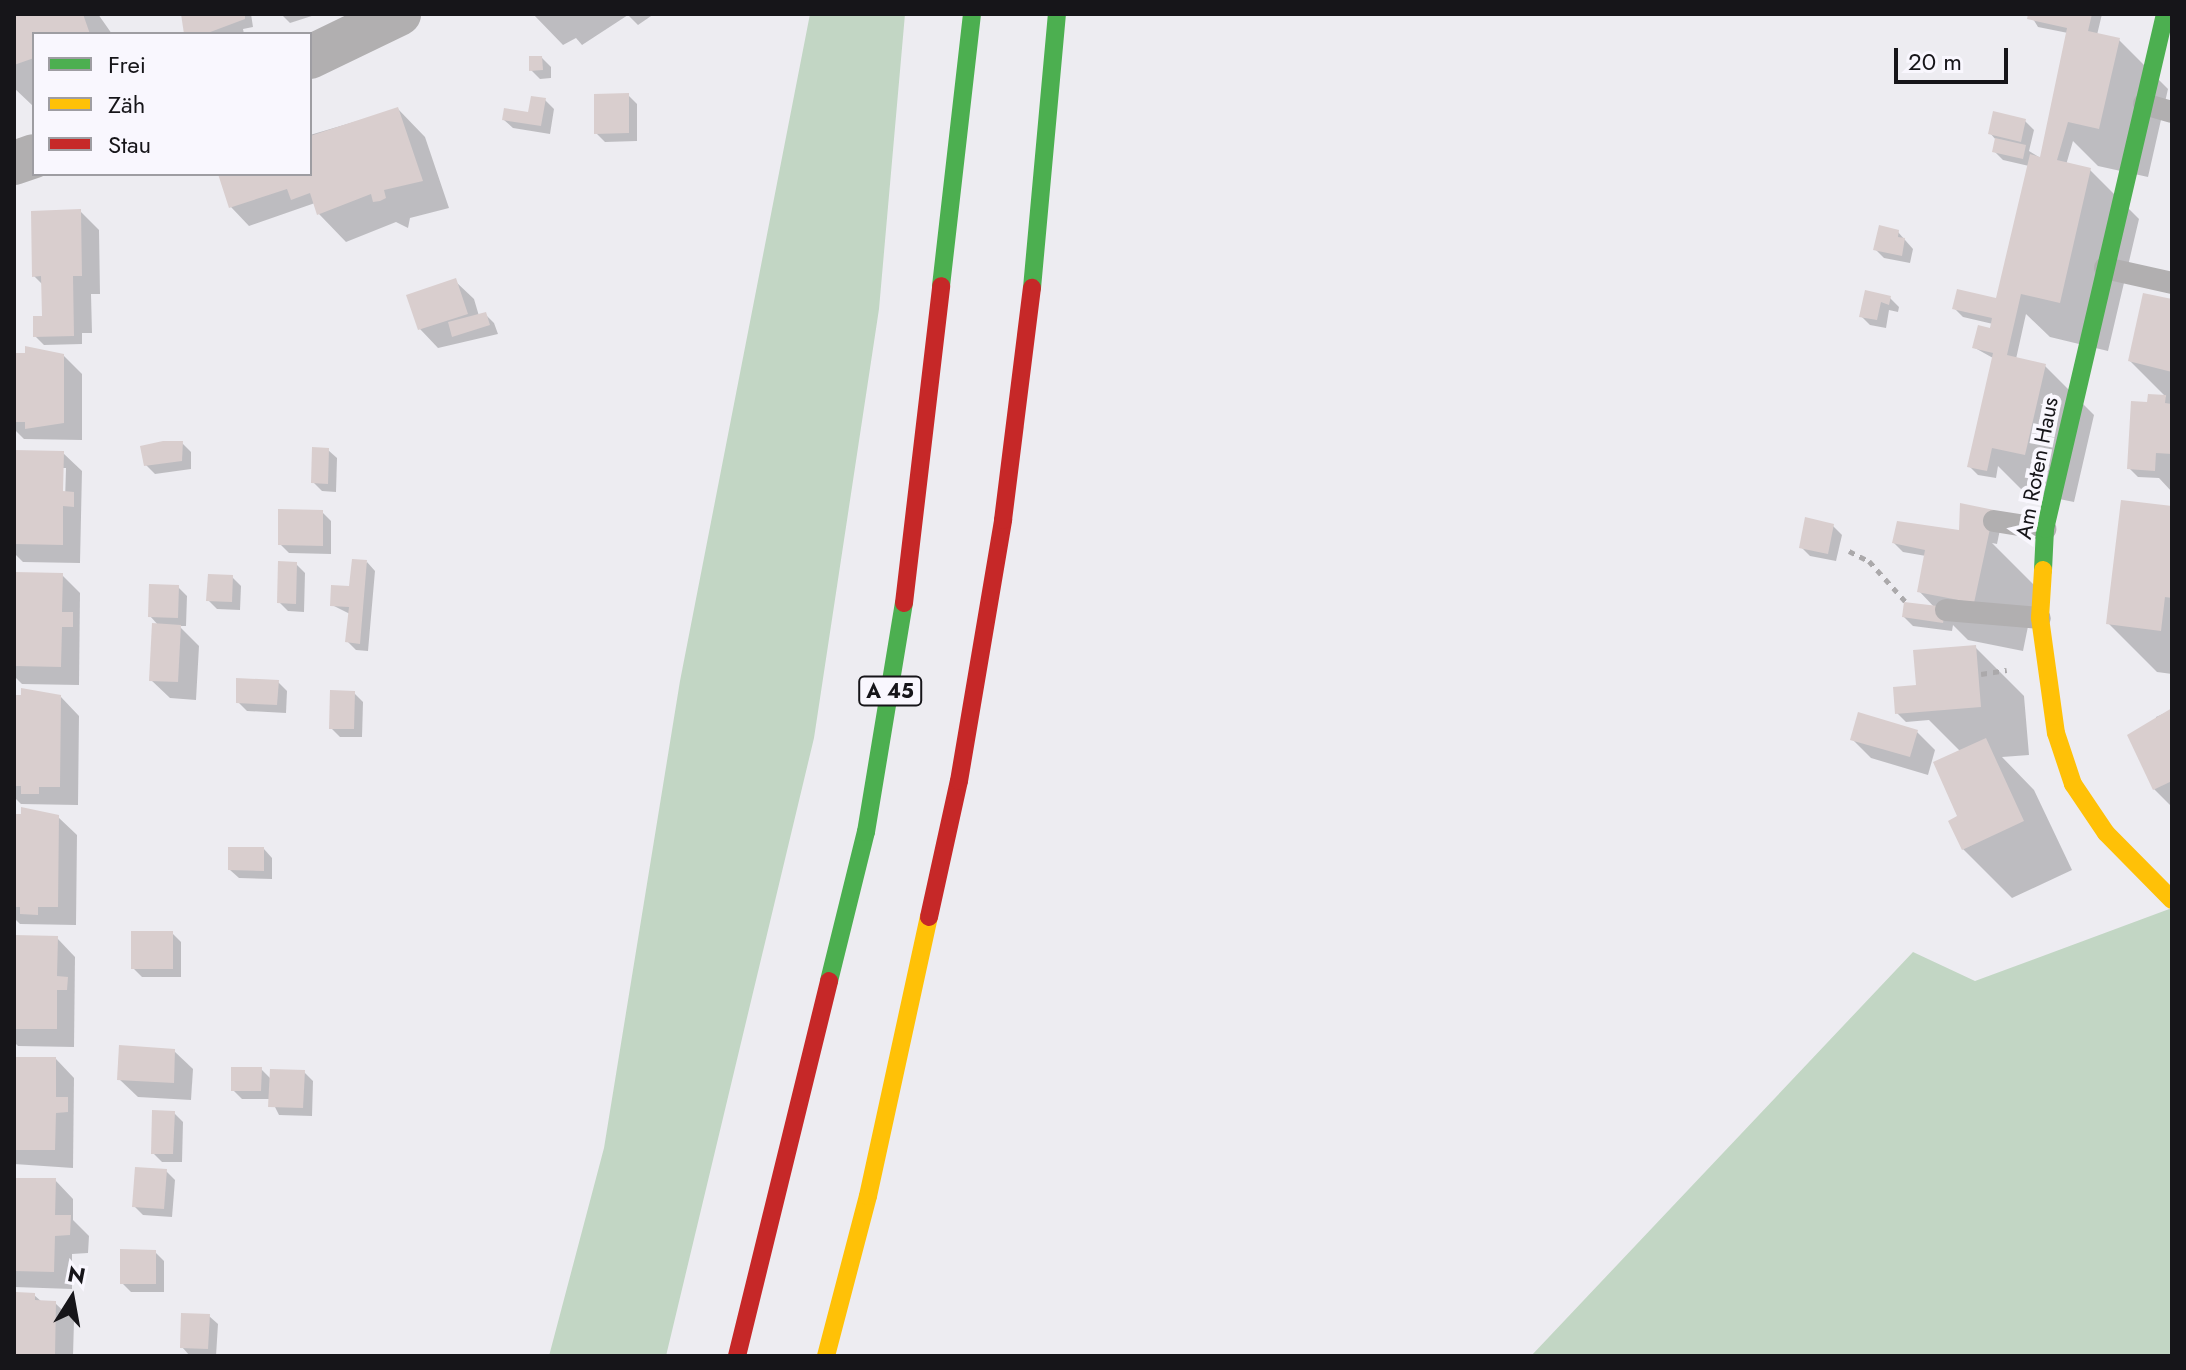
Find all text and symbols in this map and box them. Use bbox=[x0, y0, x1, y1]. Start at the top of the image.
legend bbox=[32, 32, 312, 176]
scale bar bbox=[1898, 32, 2012, 82]
text: 20 m bbox=[1908, 44, 1962, 79]
text: Frei bbox=[108, 47, 146, 82]
text: Zäh bbox=[108, 87, 145, 122]
text: Stau bbox=[108, 127, 151, 162]
street label: Am Roten Haus bbox=[2010, 395, 2064, 541]
road number: A 45 bbox=[858, 675, 922, 707]
text: N bbox=[65, 1257, 88, 1292]
north arrow bbox=[32, 1258, 112, 1338]

